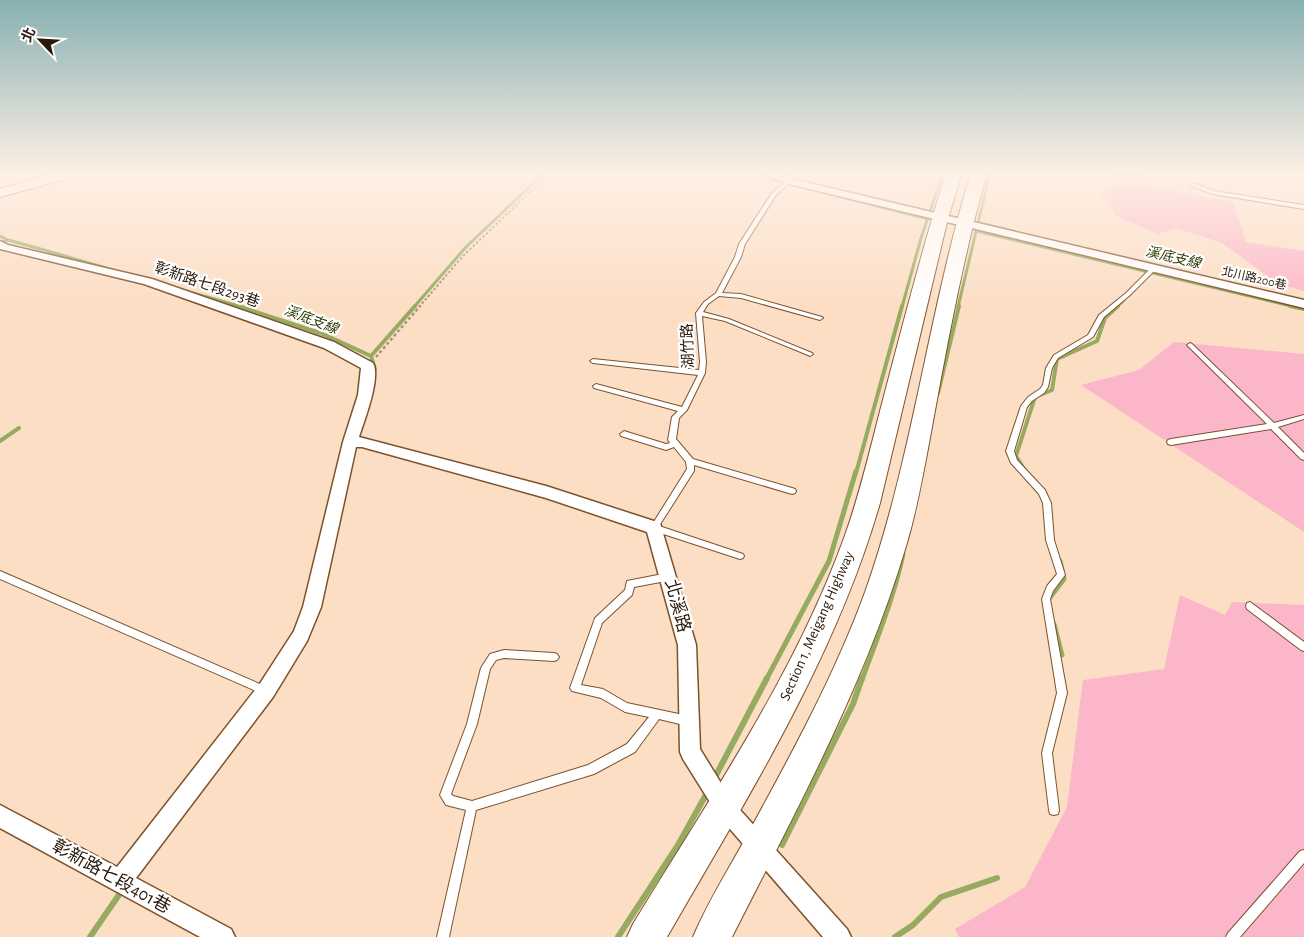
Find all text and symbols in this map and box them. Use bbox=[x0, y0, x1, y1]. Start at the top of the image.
north arrow bbox=[15, 15, 65, 65]
text: 北 bbox=[19, 25, 38, 44]
water label: 溪底支線 bbox=[1144, 244, 1204, 272]
street label: 彰新路七段293巷 bbox=[153, 259, 262, 310]
street label: 北川路200巷 bbox=[1220, 264, 1288, 291]
water label: 溪底支線 bbox=[282, 302, 342, 337]
street label: 湖竹路 bbox=[679, 323, 696, 369]
street label: Section 1, Meigang Highway bbox=[777, 549, 857, 703]
street label: 北溪路 bbox=[661, 577, 695, 634]
street label: 彰新路七段401巷 bbox=[49, 835, 174, 917]

